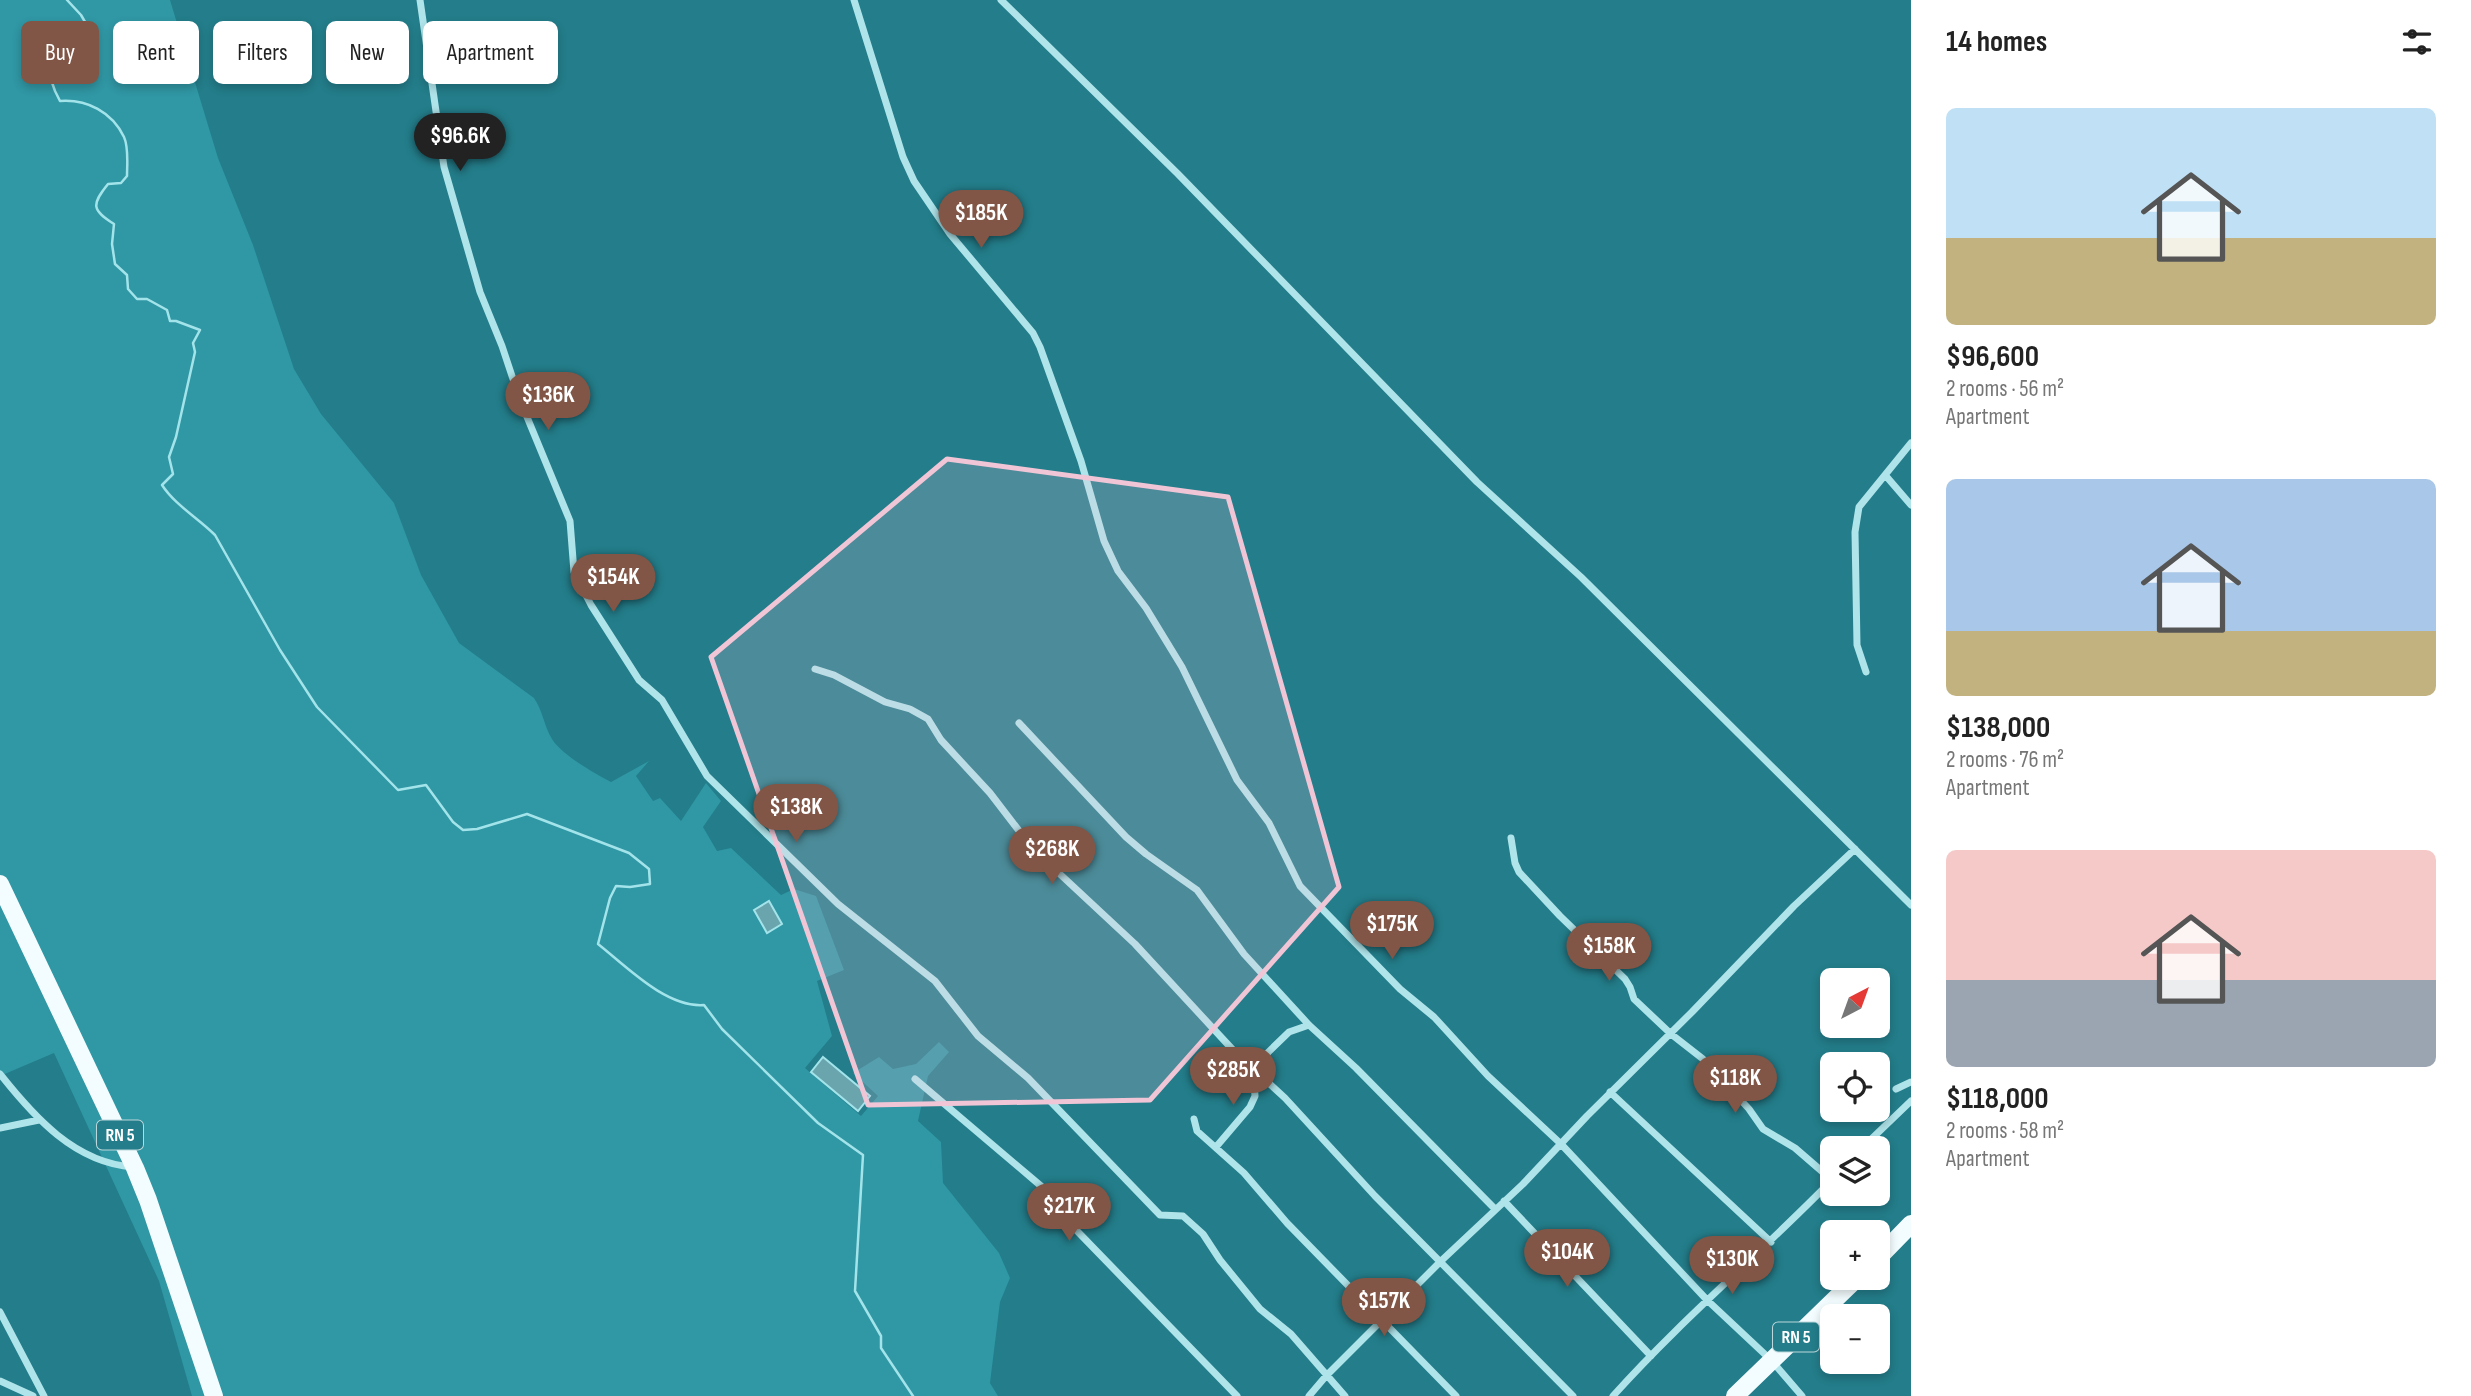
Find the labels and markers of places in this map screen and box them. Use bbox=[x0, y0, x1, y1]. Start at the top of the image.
pin: $96.6K bbox=[403, 114, 517, 173]
pin: $185K bbox=[932, 190, 1030, 250]
pin: $136K bbox=[499, 372, 597, 432]
pin: $154K bbox=[564, 554, 662, 614]
pin: $138K bbox=[747, 784, 845, 844]
pin: $268K bbox=[1003, 826, 1101, 886]
pin: $175K bbox=[1343, 902, 1441, 961]
pin: $158K bbox=[1560, 923, 1658, 983]
pin: $285K bbox=[1184, 1048, 1282, 1107]
pin: $118K bbox=[1686, 1056, 1784, 1115]
pin: $217K bbox=[1020, 1184, 1118, 1243]
pin: $104K bbox=[1518, 1230, 1616, 1289]
pin: $130K bbox=[1683, 1236, 1781, 1296]
pin: $157K bbox=[1335, 1278, 1433, 1338]

